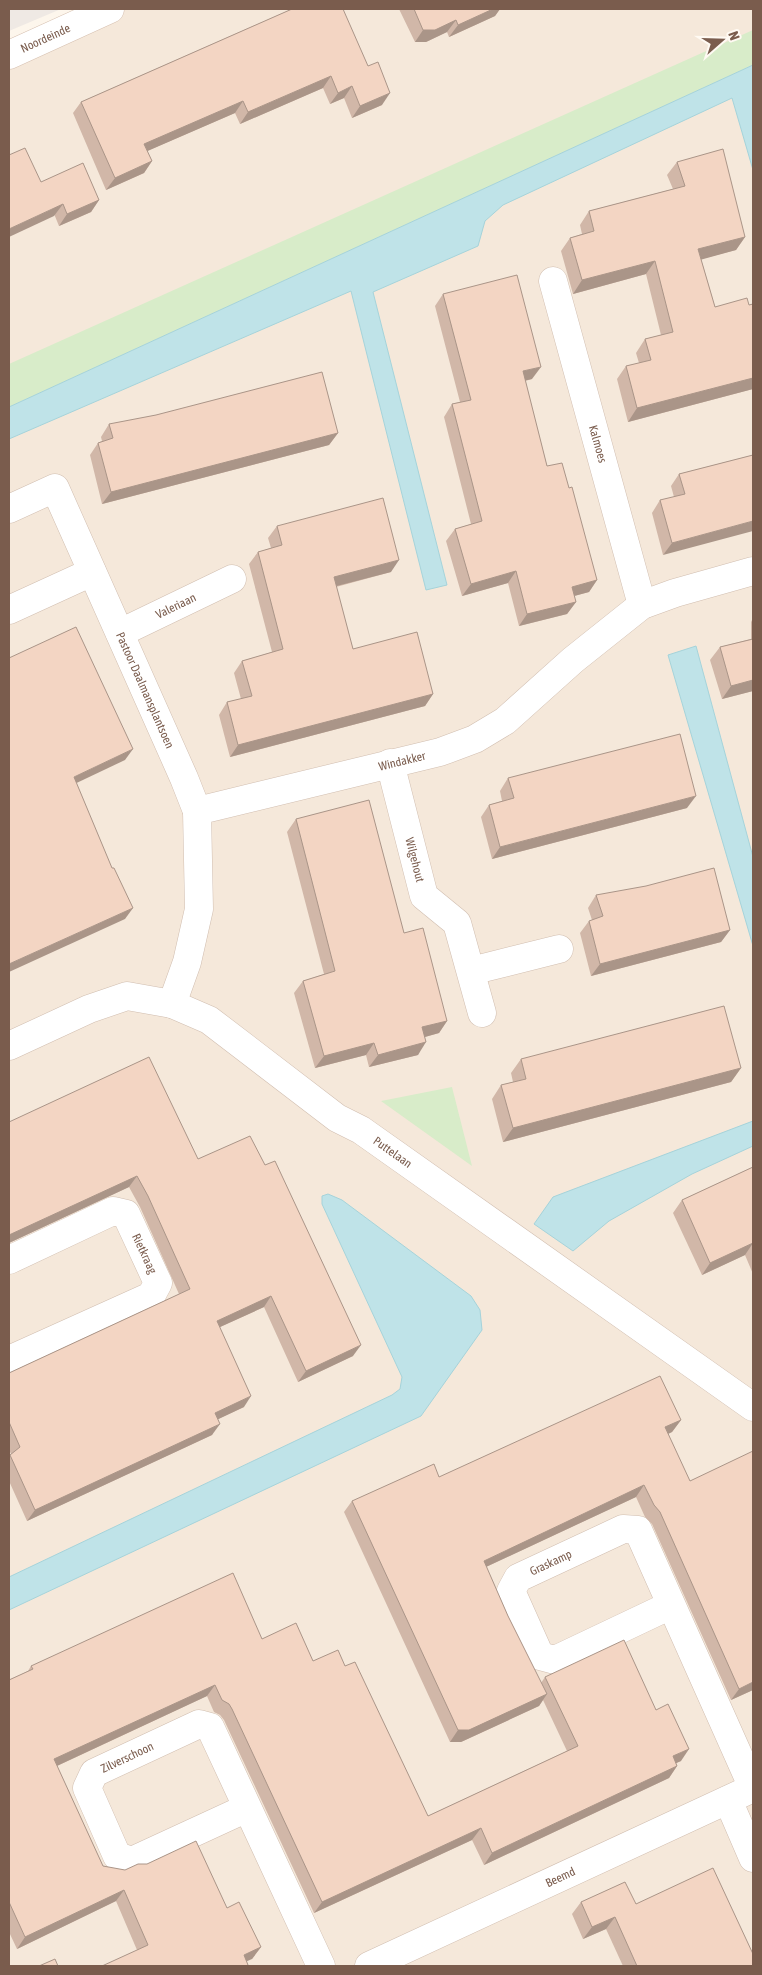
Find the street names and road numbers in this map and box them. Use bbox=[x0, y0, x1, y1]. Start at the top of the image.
street label: Noordeinde bbox=[18, 21, 72, 56]
street label: Kalmoes bbox=[586, 424, 610, 464]
street label: Valeriaan bbox=[153, 590, 198, 622]
street label: Pastoor Daalmansplantsoen bbox=[113, 630, 177, 751]
street label: Windakker bbox=[377, 749, 427, 774]
street label: Wilgehout bbox=[402, 836, 427, 884]
street label: Puttelaan bbox=[370, 1134, 415, 1171]
street label: Rietkraag bbox=[129, 1231, 160, 1277]
street label: Graskamp bbox=[528, 1547, 574, 1579]
street label: Zilverschoon bbox=[99, 1739, 156, 1776]
street label: Beemd bbox=[543, 1864, 577, 1890]

